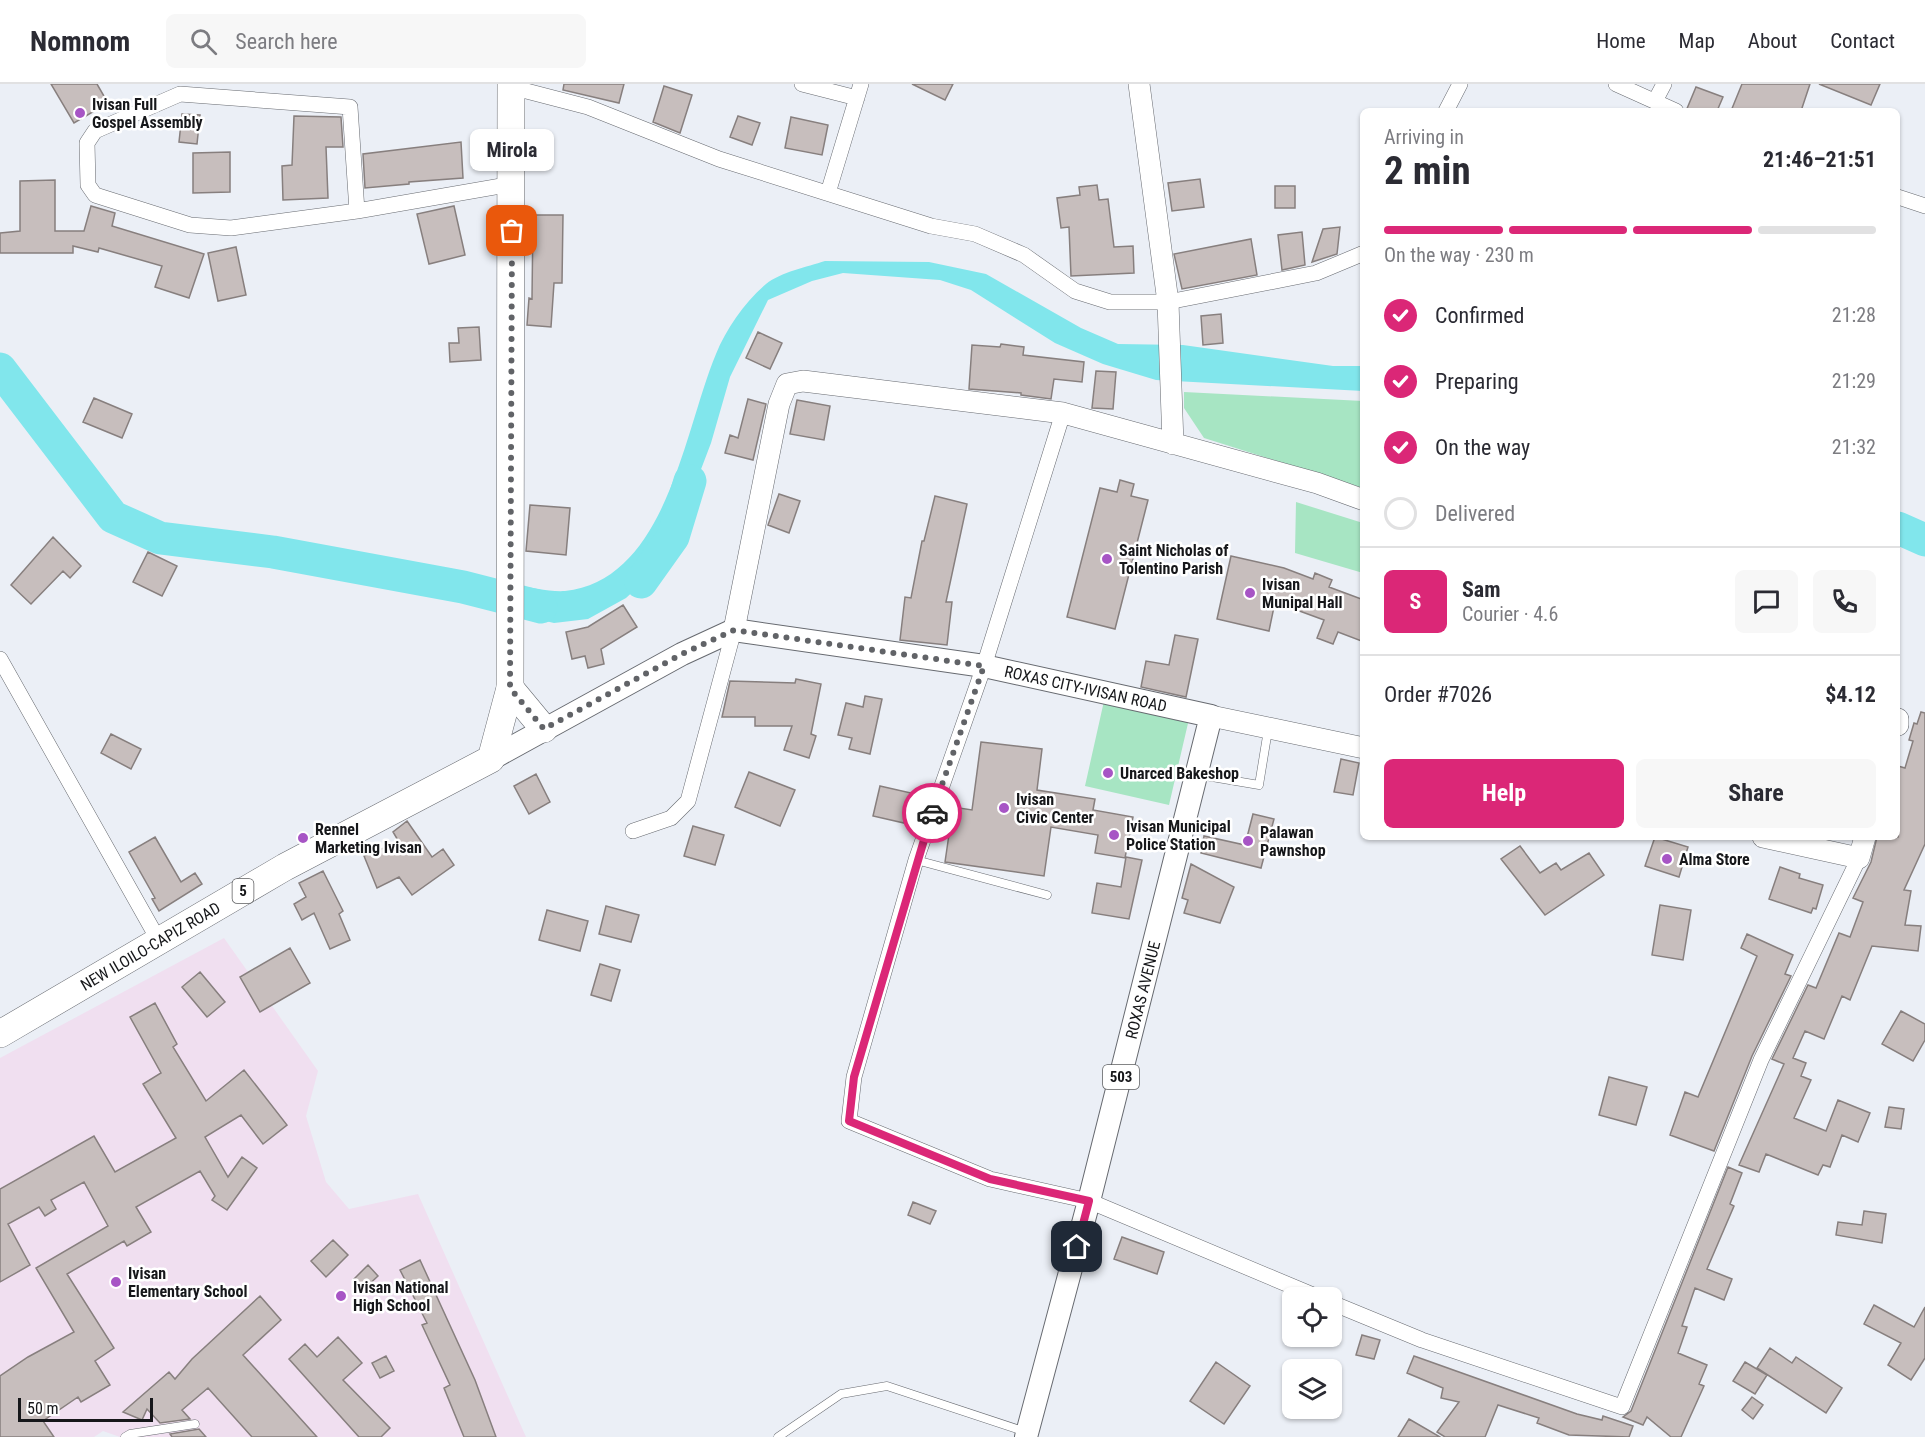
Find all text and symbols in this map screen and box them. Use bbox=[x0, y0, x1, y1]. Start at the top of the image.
search box bbox=[166, 14, 586, 68]
text: Nomnom bbox=[30, 25, 130, 58]
icon: search bbox=[187, 25, 220, 58]
text: Search here bbox=[235, 29, 338, 54]
text: Home bbox=[1596, 29, 1646, 53]
text: Map bbox=[1679, 29, 1715, 53]
text: About bbox=[1748, 29, 1797, 53]
text: Contact bbox=[1830, 29, 1895, 53]
place label: Ivisan Full Gospel Assembly bbox=[92, 95, 203, 132]
marker: Ivisan Full Gospel Assembly bbox=[73, 106, 87, 120]
text: Arriving in bbox=[1384, 125, 1464, 149]
callout: Mirola bbox=[470, 129, 554, 171]
text: Mirola bbox=[487, 138, 537, 162]
text: 21:46–21:51 bbox=[1763, 147, 1876, 172]
text: 2 min bbox=[1384, 148, 1471, 194]
pin bbox=[486, 205, 537, 256]
icon: bag bbox=[495, 214, 528, 247]
text: On the way · 230 m bbox=[1384, 243, 1534, 267]
icon: check bbox=[1384, 299, 1417, 332]
text: Confirmed bbox=[1435, 303, 1524, 328]
text: 21:28 bbox=[1832, 303, 1876, 327]
icon: check bbox=[1384, 365, 1417, 398]
text: Preparing bbox=[1435, 369, 1519, 394]
text: 21:29 bbox=[1832, 369, 1876, 393]
icon: check bbox=[1384, 431, 1417, 464]
text: On the way bbox=[1435, 435, 1530, 460]
text: 21:32 bbox=[1832, 435, 1876, 459]
text: Delivered bbox=[1435, 501, 1515, 526]
place label: Saint Nicholas of Tolentino Parish bbox=[1119, 541, 1229, 578]
marker: Saint Nicholas of Tolentino Parish bbox=[1100, 552, 1114, 566]
button: chat bbox=[1735, 570, 1798, 633]
button: phone bbox=[1813, 570, 1876, 633]
place label: Ivisan Munipal Hall bbox=[1262, 575, 1343, 612]
text: Sam bbox=[1462, 577, 1501, 602]
marker: Ivisan Munipal Hall bbox=[1243, 586, 1257, 600]
text: S bbox=[1410, 589, 1421, 614]
text: Courier · 4.6 bbox=[1462, 602, 1558, 626]
street label: ROXAS CITY-IVISAN ROAD bbox=[1003, 661, 1169, 716]
text: Order #7026 bbox=[1384, 682, 1492, 707]
text: $4.12 bbox=[1825, 682, 1876, 707]
button: Help bbox=[1384, 759, 1624, 828]
button: Share bbox=[1636, 759, 1876, 828]
place label: Unarced Bakeshop bbox=[1120, 764, 1239, 783]
marker: Unarced Bakeshop bbox=[1101, 766, 1115, 780]
courier bbox=[902, 783, 962, 843]
place label: Ivisan Civic Center bbox=[1016, 790, 1094, 827]
icon: car bbox=[916, 797, 949, 830]
marker: Ivisan Civic Center bbox=[997, 801, 1011, 815]
place label: Ivisan Municipal Police Station bbox=[1126, 817, 1231, 854]
place label: Rennel Marketing Ivisan bbox=[315, 820, 422, 857]
place label: Palawan Pawnshop bbox=[1260, 823, 1326, 860]
marker: Ivisan Municipal Police Station bbox=[1107, 828, 1121, 842]
marker: Rennel Marketing Ivisan bbox=[296, 831, 310, 845]
marker: Palawan Pawnshop bbox=[1241, 834, 1255, 848]
place label: Alma Store bbox=[1679, 850, 1750, 869]
marker: Alma Store bbox=[1660, 852, 1674, 866]
road number: 5 bbox=[232, 879, 254, 903]
street label: NEW ILOILO-CAPIZ ROAD bbox=[77, 898, 223, 994]
street label: ROXAS AVENUE bbox=[1122, 939, 1164, 1041]
road number: 503 bbox=[1103, 1065, 1139, 1089]
pin bbox=[1051, 1221, 1102, 1272]
icon: home bbox=[1060, 1230, 1093, 1263]
place label: Ivisan Elementary School bbox=[128, 1264, 247, 1301]
marker: Ivisan Elementary School bbox=[109, 1275, 123, 1289]
place label: Ivisan National High School bbox=[353, 1278, 449, 1315]
map controls bbox=[1282, 1287, 1342, 1419]
button: locate bbox=[1282, 1287, 1342, 1347]
marker: Ivisan National High School bbox=[334, 1289, 348, 1303]
button: layers bbox=[1282, 1359, 1342, 1419]
scale bar bbox=[18, 1395, 153, 1422]
text: 50 m bbox=[27, 1399, 59, 1418]

